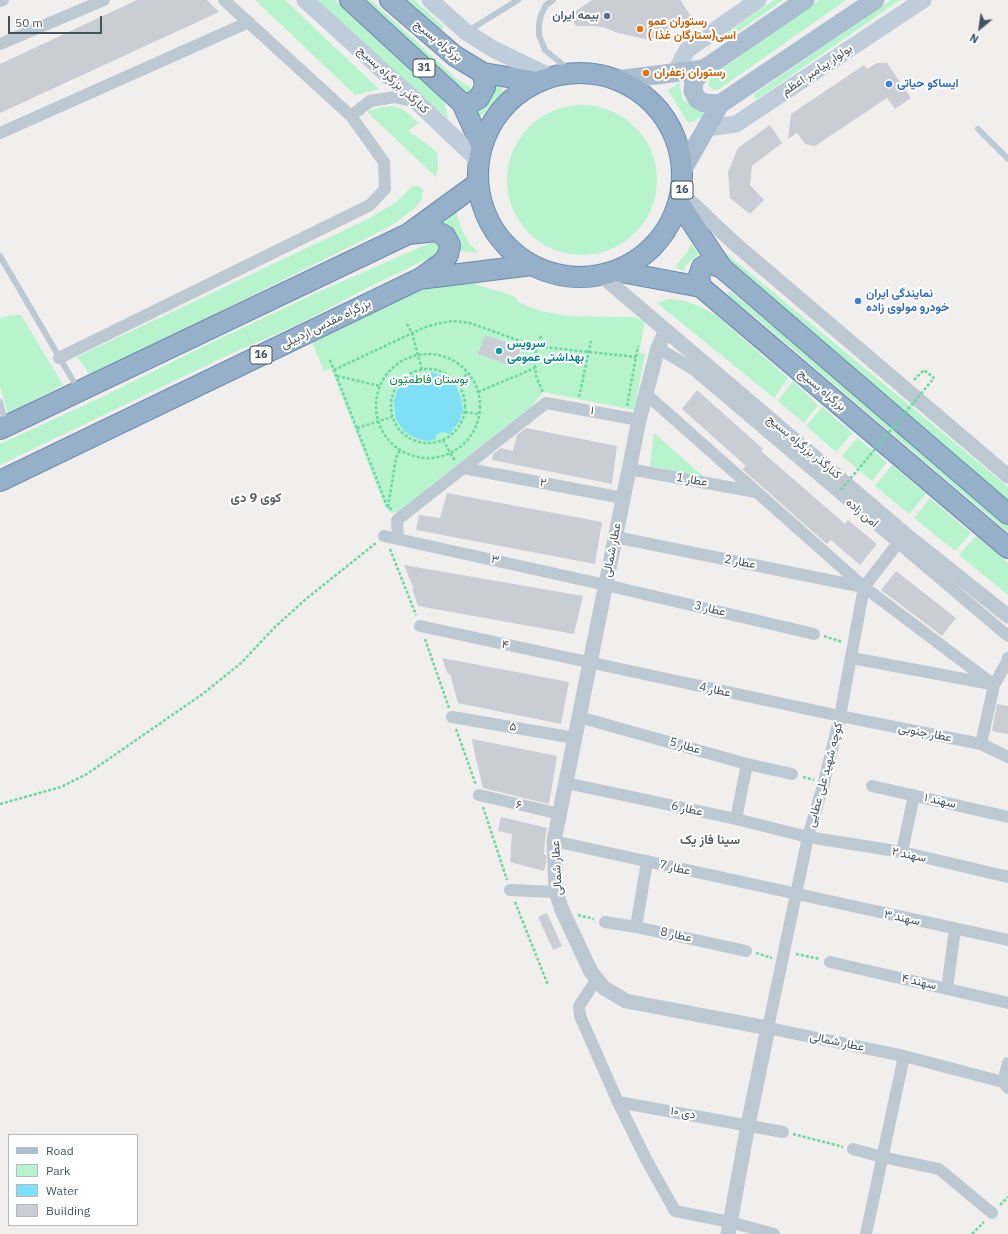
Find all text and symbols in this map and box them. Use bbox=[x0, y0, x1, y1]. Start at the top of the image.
scale bar bbox=[10, 8, 104, 34]
north arrow bbox=[960, 8, 1000, 48]
place label: بیمه ایران bbox=[552, 9, 599, 23]
marker: بیمه ایران bbox=[602, 11, 612, 21]
text: 50 m bbox=[15, 15, 43, 30]
place label: رستوران عمو اسی(ستارگان غذا ) bbox=[648, 15, 736, 43]
street label: بزرگراه بسیج bbox=[411, 17, 465, 65]
marker: رستوران عمو اسی(ستارگان غذا ) bbox=[635, 24, 645, 34]
text: N bbox=[967, 30, 981, 47]
street label: بولوار پیامبر اعظم bbox=[779, 41, 855, 99]
street label: کنارگذر بزرگراه بسیج bbox=[354, 43, 432, 117]
road number: 31 bbox=[413, 59, 435, 77]
place label: رستوران زعفران bbox=[654, 66, 726, 80]
marker: رستوران زعفران bbox=[641, 68, 651, 78]
place label: ایساکو حیاتی bbox=[897, 77, 959, 91]
marker: ایساکو حیاتی bbox=[884, 79, 894, 89]
road number: 16 bbox=[671, 181, 693, 199]
place label: نمایندگی ایران خودرو مولوی زاده bbox=[866, 287, 949, 315]
street label: بزرگراه مقدس اردبیلی bbox=[279, 296, 373, 352]
marker: نمایندگی ایران خودرو مولوی زاده bbox=[853, 296, 863, 306]
place label: سرویس بهداشتی عمومی bbox=[507, 337, 584, 365]
road number: 16 bbox=[250, 346, 272, 364]
marker: سرویس بهداشتی عمومی bbox=[494, 346, 504, 356]
street label: بزرگراه بسیج bbox=[795, 366, 849, 414]
park label: بوستان فاطمیّون bbox=[390, 373, 468, 387]
street label: ۱ bbox=[589, 404, 595, 418]
street label: کنارگذر بزرگراه بسیج bbox=[764, 412, 844, 482]
street label: عطار 1 bbox=[675, 470, 709, 490]
street label: ۲ bbox=[539, 475, 547, 491]
district label: کوی 9 دی bbox=[231, 490, 281, 506]
street label: امن زاده bbox=[843, 495, 881, 531]
street label: عطار شمالی bbox=[600, 522, 624, 578]
street label: ۳ bbox=[490, 552, 500, 568]
street label: عطار 2 bbox=[723, 552, 757, 572]
street label: عطار 3 bbox=[693, 598, 727, 620]
street label: ۴ bbox=[500, 637, 510, 653]
street label: عطار 4 bbox=[698, 680, 732, 700]
street label: ۵ bbox=[508, 719, 518, 735]
street label: کوچه شهید علی عطایی bbox=[804, 721, 846, 829]
street label: عطار جنوبی bbox=[897, 721, 953, 745]
street label: عطار 5 bbox=[668, 735, 702, 757]
street label: سهند ۱ bbox=[923, 790, 957, 812]
street label: ۶ bbox=[515, 797, 523, 813]
street label: عطار 6 bbox=[670, 799, 704, 819]
district label: سینا فاز یک bbox=[680, 832, 740, 848]
street label: عطار شمالی bbox=[548, 840, 566, 896]
street label: سهند ۲ bbox=[890, 844, 928, 866]
street label: عطار 7 bbox=[658, 857, 692, 879]
street label: سهند ۳ bbox=[883, 907, 921, 929]
street label: عطار 8 bbox=[659, 925, 693, 945]
street label: سهند ۴ bbox=[900, 971, 938, 993]
street label: عطار شمالی bbox=[809, 1029, 865, 1055]
street label: دی ۱۰ bbox=[669, 1104, 697, 1122]
legend bbox=[8, 1134, 138, 1226]
text: Road bbox=[46, 1143, 74, 1158]
text: Park bbox=[46, 1163, 70, 1178]
text: Water bbox=[46, 1183, 78, 1198]
text: Building bbox=[46, 1203, 90, 1218]

